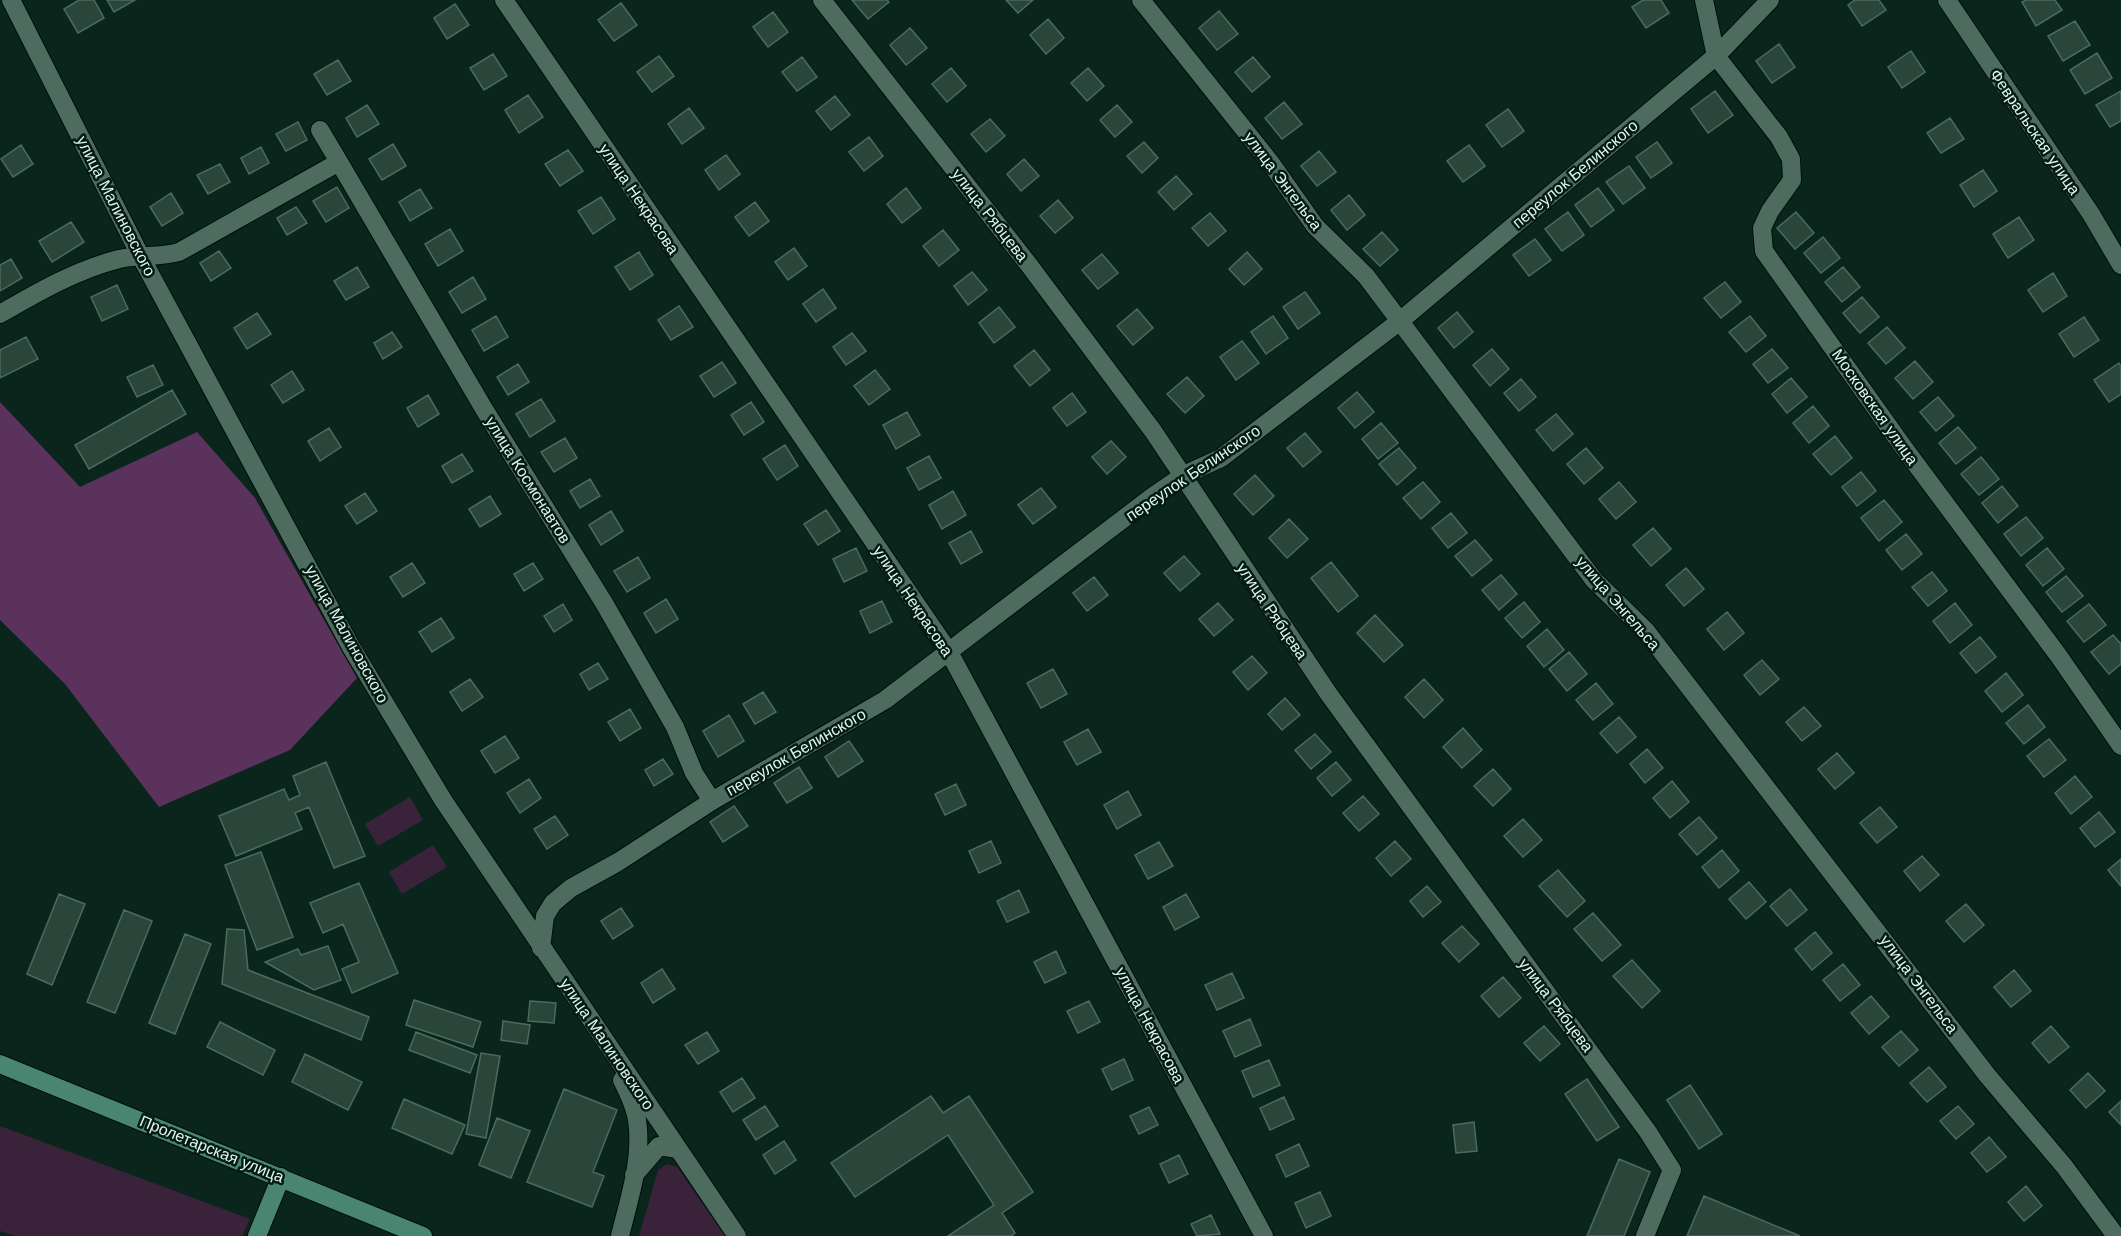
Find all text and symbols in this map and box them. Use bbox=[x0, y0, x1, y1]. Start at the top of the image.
street label: Февральская улица bbox=[1986, 66, 2084, 198]
street label: переулок Белинского bbox=[1508, 116, 1642, 232]
street label: улица Энгельса bbox=[1240, 128, 1326, 234]
street label: улица Малиновского bbox=[72, 133, 160, 279]
street label: улица Некрасова bbox=[595, 140, 683, 258]
street label: улица Рябцева bbox=[948, 165, 1032, 265]
street label: Московская улица bbox=[1828, 345, 1922, 469]
street label: улица Космонавтов bbox=[481, 413, 575, 547]
street label: переулок Белинского bbox=[1122, 421, 1264, 525]
street label: улица Некрасова bbox=[869, 542, 957, 660]
street label: улица Энгельса bbox=[1572, 552, 1664, 654]
street label: улица Рябцева bbox=[1233, 559, 1311, 663]
street label: улица Малиновского bbox=[301, 562, 393, 706]
street label: переулок Белинского bbox=[723, 704, 869, 800]
street label: улица Энгельса bbox=[1876, 931, 1962, 1037]
street label: улица Рябцева bbox=[1515, 954, 1598, 1056]
street label: улица Некрасова bbox=[1111, 964, 1189, 1086]
street label: улица Малиновского bbox=[556, 975, 658, 1113]
street label: Пролетарская улица bbox=[137, 1111, 287, 1187]

